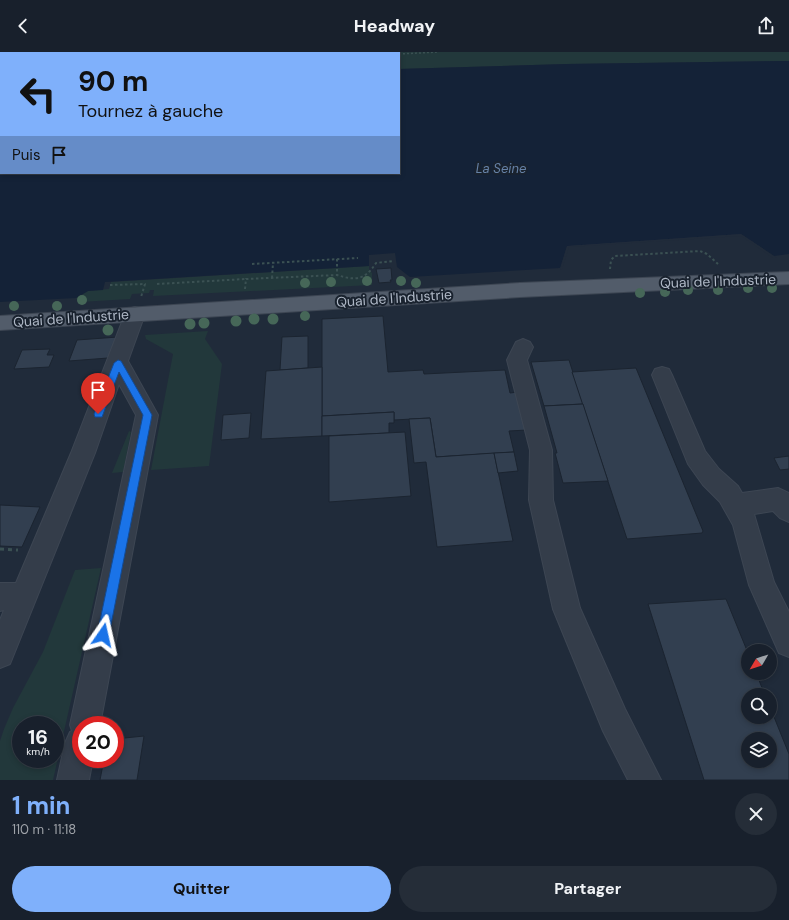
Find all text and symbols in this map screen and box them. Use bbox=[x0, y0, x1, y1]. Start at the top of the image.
text: Headway bbox=[354, 14, 435, 38]
icon: back bbox=[12, 15, 34, 37]
icon: share bbox=[755, 15, 777, 37]
text: 90 m bbox=[78, 63, 148, 100]
icon: left bbox=[12, 68, 64, 120]
text: Tournez à gauche bbox=[78, 99, 223, 123]
icon: arrive bbox=[48, 144, 70, 166]
text: Puis bbox=[12, 145, 40, 165]
water label: La Seine bbox=[476, 160, 526, 177]
street label: Quai de l'Industrie bbox=[660, 270, 776, 292]
street label: Quai de l'Industrie bbox=[335, 285, 453, 311]
street label: Quai de l'Industrie bbox=[12, 305, 130, 331]
pin bbox=[81, 373, 115, 414]
icon: arrive bbox=[87, 379, 109, 401]
position arrow bbox=[82, 614, 124, 656]
north arrow bbox=[741, 644, 777, 680]
map controls bbox=[741, 644, 777, 768]
button: search bbox=[741, 688, 777, 724]
speed limit sign: 20 bbox=[72, 716, 124, 768]
text: 16 bbox=[28, 724, 48, 750]
button: layers bbox=[741, 732, 777, 768]
text: km/h bbox=[26, 745, 50, 758]
text: 1 min bbox=[12, 790, 70, 821]
button: close bbox=[735, 793, 777, 835]
text: 110 m · 11:18 bbox=[12, 821, 76, 838]
button: Quitter bbox=[12, 866, 391, 912]
button: Partager bbox=[399, 866, 777, 912]

